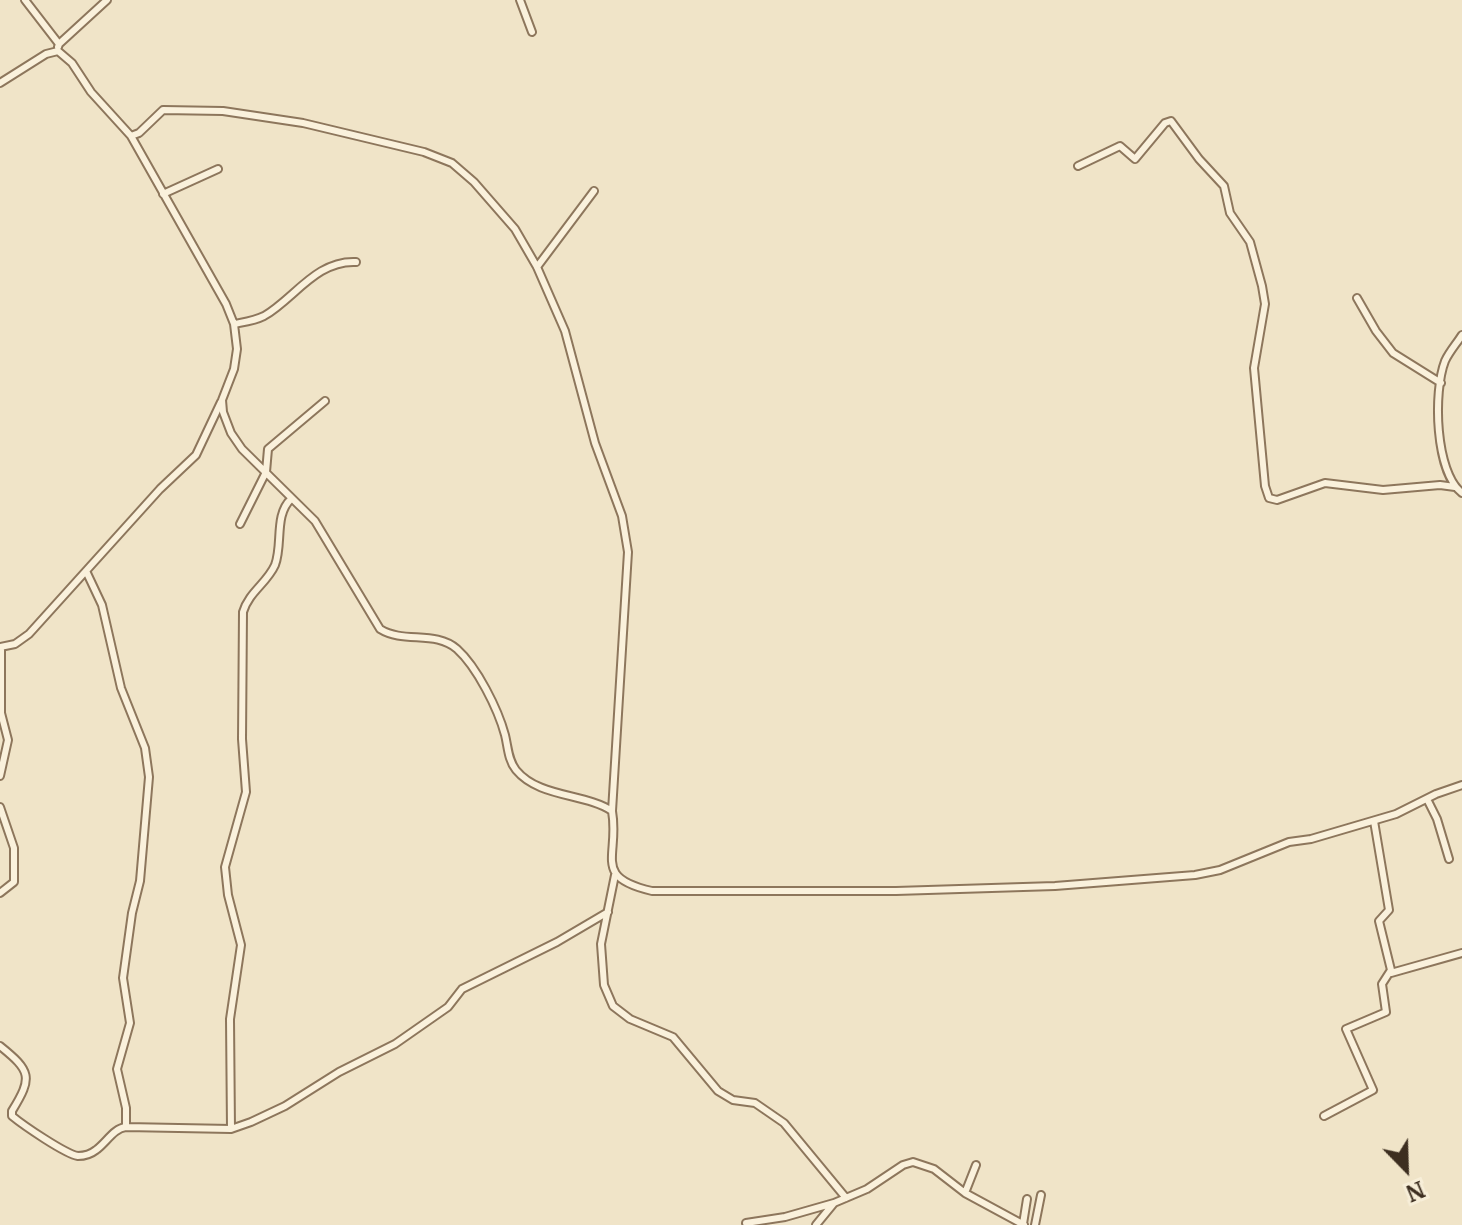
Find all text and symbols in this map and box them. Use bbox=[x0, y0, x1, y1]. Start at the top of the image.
north arrow bbox=[1366, 1129, 1446, 1209]
text: N bbox=[1402, 1175, 1429, 1207]

